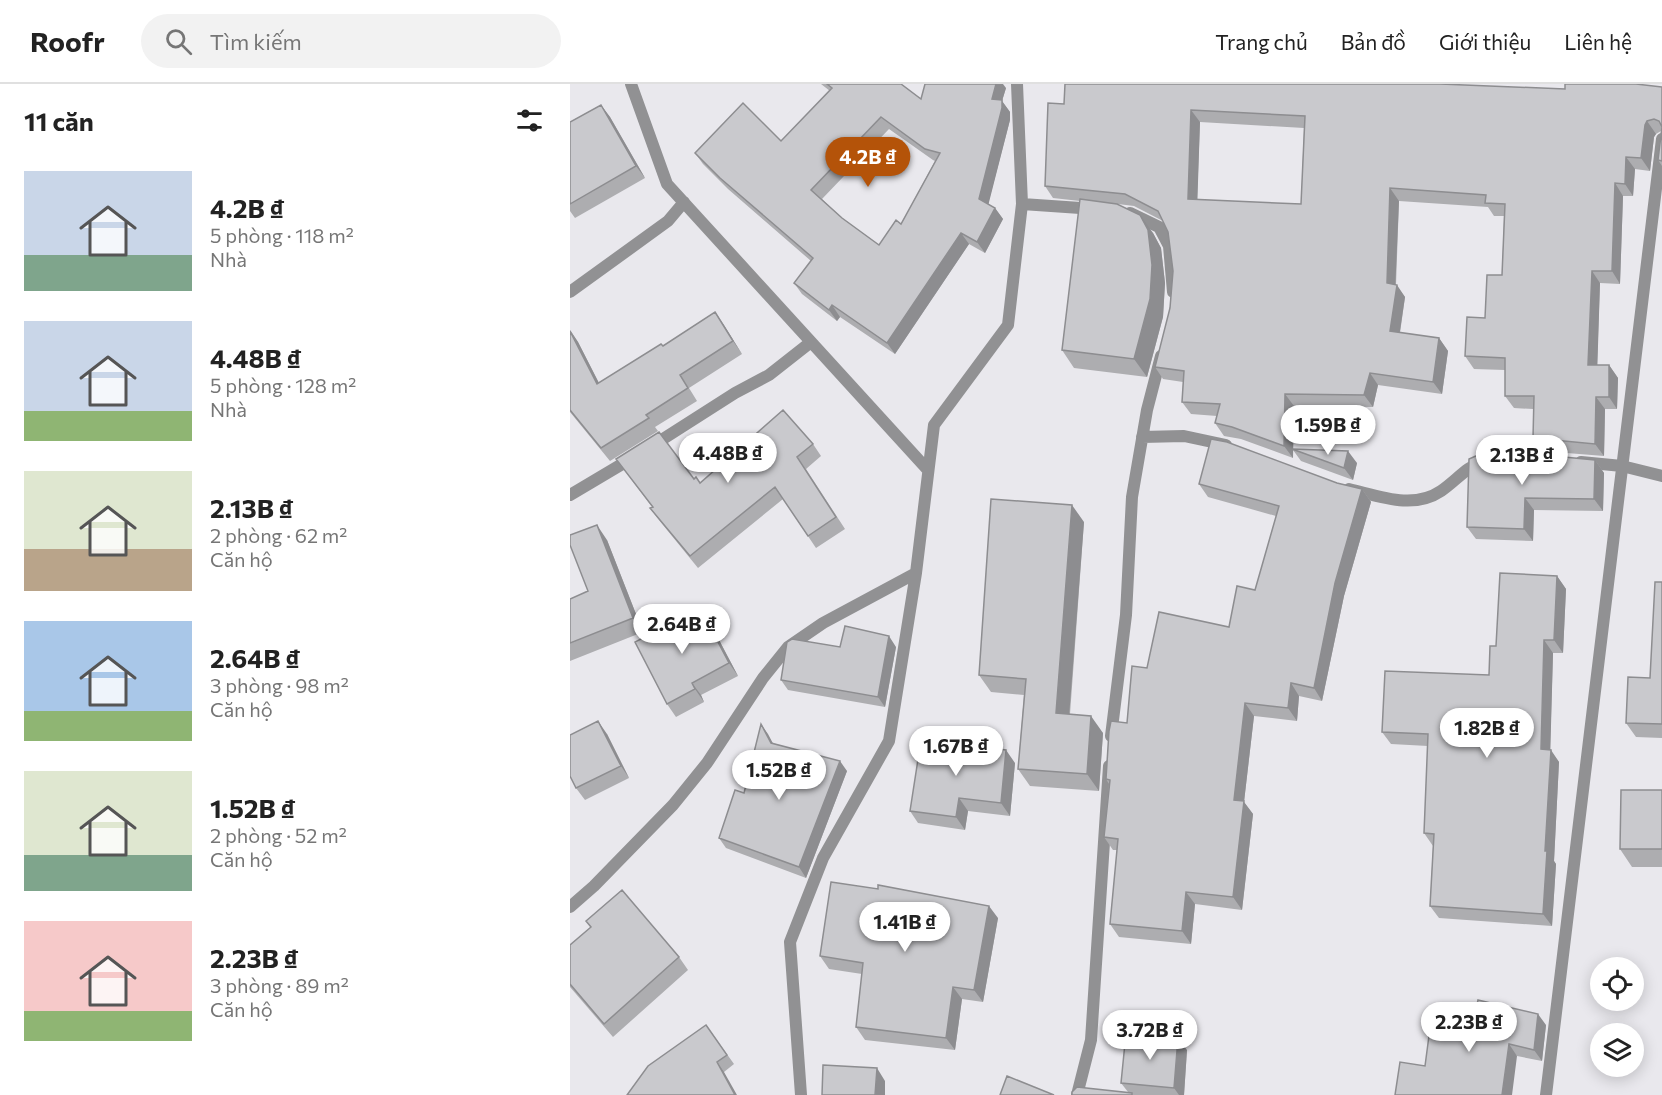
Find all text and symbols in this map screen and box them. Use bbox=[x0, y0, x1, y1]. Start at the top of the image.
search box bbox=[141, 14, 561, 68]
text: Roofr bbox=[30, 24, 105, 58]
icon: search bbox=[162, 25, 195, 58]
text: Tìm kiếm bbox=[210, 28, 302, 55]
text: Trang chủ bbox=[1215, 29, 1308, 54]
text: Bản đồ bbox=[1341, 29, 1406, 54]
text: Giới thiệu bbox=[1439, 29, 1531, 54]
text: Liên hệ bbox=[1564, 29, 1632, 54]
icon: filters bbox=[513, 104, 546, 137]
text: 11 căn bbox=[24, 105, 94, 136]
pin: 4.2B ₫ bbox=[819, 137, 917, 188]
text: 4.2B ₫ bbox=[839, 144, 897, 168]
text: 4.2B ₫ bbox=[210, 192, 285, 223]
icon: home bbox=[72, 195, 144, 267]
text: 5 phòng · 118 m² bbox=[210, 223, 354, 247]
text: Nhà bbox=[210, 247, 247, 271]
text: 4.48B ₫ bbox=[210, 342, 302, 373]
icon: home bbox=[72, 345, 144, 417]
text: 5 phòng · 128 m² bbox=[210, 373, 356, 397]
text: Nhà bbox=[210, 397, 247, 421]
pin: 1.59B ₫ bbox=[1273, 405, 1383, 456]
text: 1.59B ₫ bbox=[1295, 412, 1361, 436]
pin: 4.48B ₫ bbox=[673, 433, 783, 484]
pin: 2.13B ₫ bbox=[1467, 435, 1577, 486]
text: 4.48B ₫ bbox=[693, 440, 763, 464]
text: 2.13B ₫ bbox=[1490, 442, 1554, 466]
text: 2.13B ₫ bbox=[210, 492, 294, 523]
icon: home bbox=[72, 495, 144, 567]
text: 2 phòng · 62 m² bbox=[210, 523, 347, 547]
text: Căn hộ bbox=[210, 547, 273, 571]
pin: 2.64B ₫ bbox=[627, 604, 737, 655]
text: 2.64B ₫ bbox=[647, 611, 717, 635]
text: 2.64B ₫ bbox=[210, 642, 300, 673]
icon: home bbox=[72, 645, 144, 717]
text: 3 phòng · 98 m² bbox=[210, 673, 349, 697]
text: Căn hộ bbox=[210, 697, 273, 721]
pin: 1.82B ₫ bbox=[1432, 708, 1542, 759]
text: 1.82B ₫ bbox=[1454, 715, 1520, 739]
pin: 1.67B ₫ bbox=[901, 726, 1011, 777]
text: 1.67B ₫ bbox=[923, 733, 989, 757]
pin: 1.52B ₫ bbox=[724, 750, 834, 801]
text: 1.52B ₫ bbox=[746, 757, 812, 781]
text: 1.52B ₫ bbox=[210, 792, 296, 823]
icon: home bbox=[72, 795, 144, 867]
text: 2 phòng · 52 m² bbox=[210, 823, 347, 847]
text: Căn hộ bbox=[210, 847, 273, 871]
pin: 1.41B ₫ bbox=[850, 902, 960, 953]
text: 1.41B ₫ bbox=[873, 909, 937, 933]
text: 2.23B ₫ bbox=[210, 942, 299, 973]
icon: home bbox=[72, 945, 144, 1017]
map controls bbox=[1590, 957, 1644, 1077]
button: locate bbox=[1590, 957, 1644, 1011]
text: 3 phòng · 89 m² bbox=[210, 973, 349, 997]
text: Căn hộ bbox=[210, 997, 273, 1021]
pin: 2.23B ₫ bbox=[1414, 1002, 1524, 1053]
text: 2.23B ₫ bbox=[1435, 1009, 1503, 1033]
pin: 3.72B ₫ bbox=[1095, 1010, 1205, 1061]
text: 3.72B ₫ bbox=[1116, 1017, 1184, 1041]
button: layers bbox=[1590, 1023, 1644, 1077]

